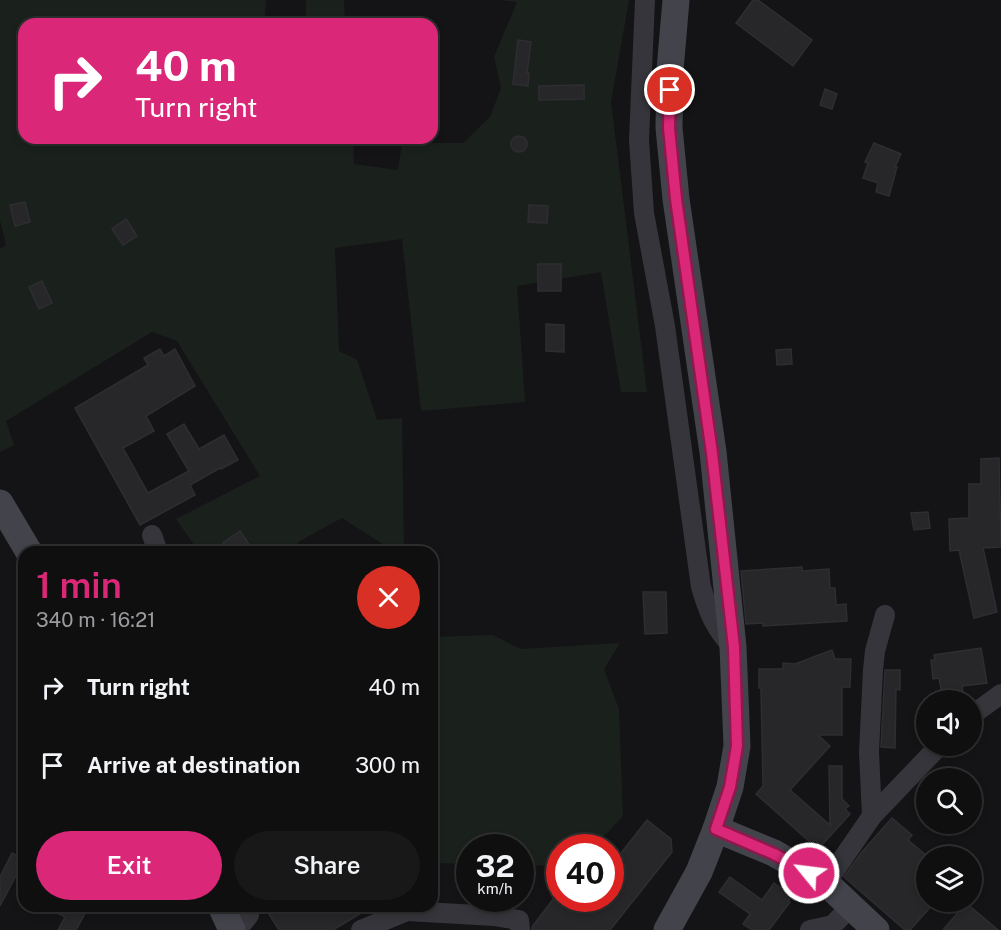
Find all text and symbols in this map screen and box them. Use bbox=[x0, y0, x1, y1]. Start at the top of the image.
text: 40 m bbox=[135, 41, 237, 90]
icon: right bbox=[36, 42, 114, 120]
pin bbox=[644, 64, 695, 115]
icon: arrive bbox=[653, 73, 686, 106]
text: Turn right bbox=[135, 91, 258, 123]
text: 1 min bbox=[36, 564, 122, 606]
button: close bbox=[357, 566, 420, 629]
text: 340 m · 16:21 bbox=[36, 608, 155, 632]
icon: right bbox=[36, 671, 69, 704]
text: Turn right bbox=[87, 674, 190, 700]
text: 40 m bbox=[368, 674, 420, 700]
map controls bbox=[916, 690, 982, 912]
button: sound bbox=[916, 690, 982, 756]
icon: arrive bbox=[36, 749, 69, 782]
text: Arrive at destination bbox=[87, 752, 300, 778]
text: 300 m bbox=[355, 752, 420, 778]
button: search bbox=[916, 768, 982, 834]
button: Exit bbox=[36, 831, 222, 900]
button: Share bbox=[234, 831, 420, 900]
speed limit sign: 40 bbox=[546, 834, 624, 912]
position arrow bbox=[777, 841, 841, 905]
button: layers bbox=[916, 846, 982, 912]
text: 32 bbox=[475, 848, 515, 884]
text: km/h bbox=[477, 880, 513, 897]

